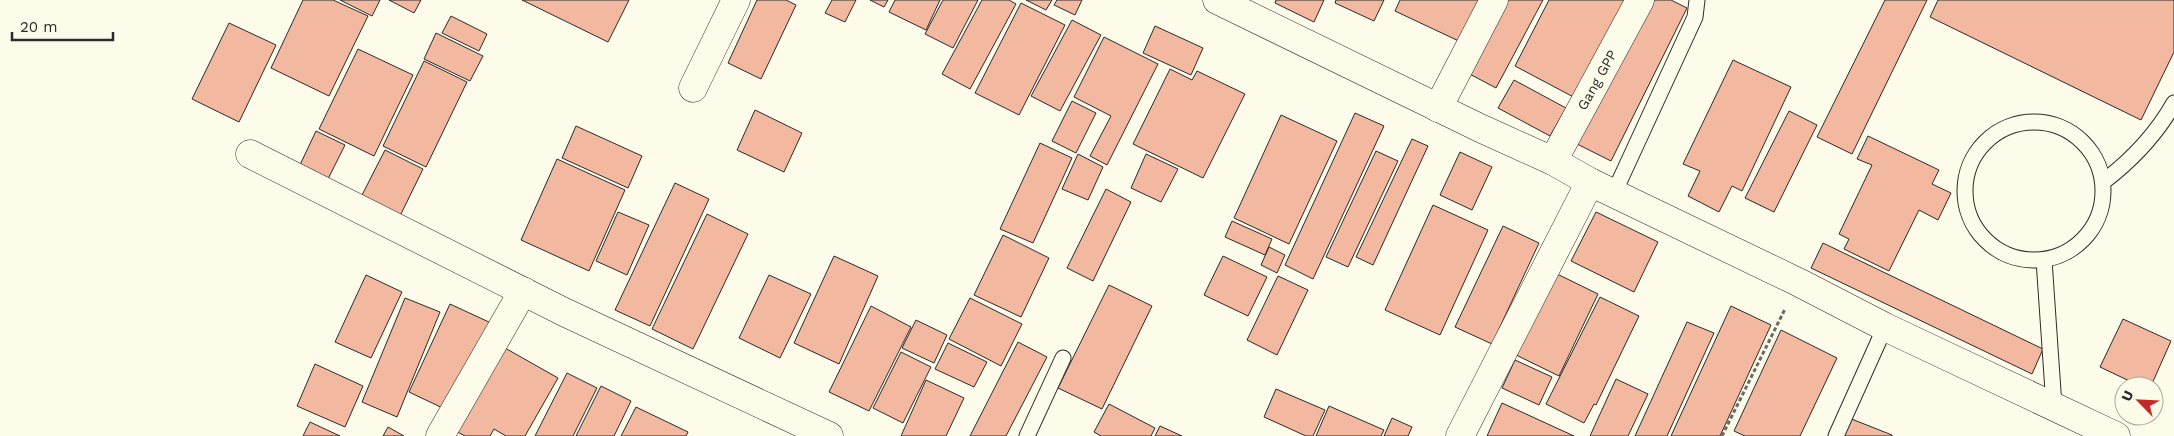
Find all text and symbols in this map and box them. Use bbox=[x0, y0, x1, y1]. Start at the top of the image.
scale bar bbox=[12, 10, 114, 42]
text: 20 m bbox=[20, 18, 58, 36]
street label: Gang GPP bbox=[1574, 47, 1620, 113]
north arrow bbox=[2114, 376, 2164, 426]
text: U bbox=[2118, 388, 2136, 404]

